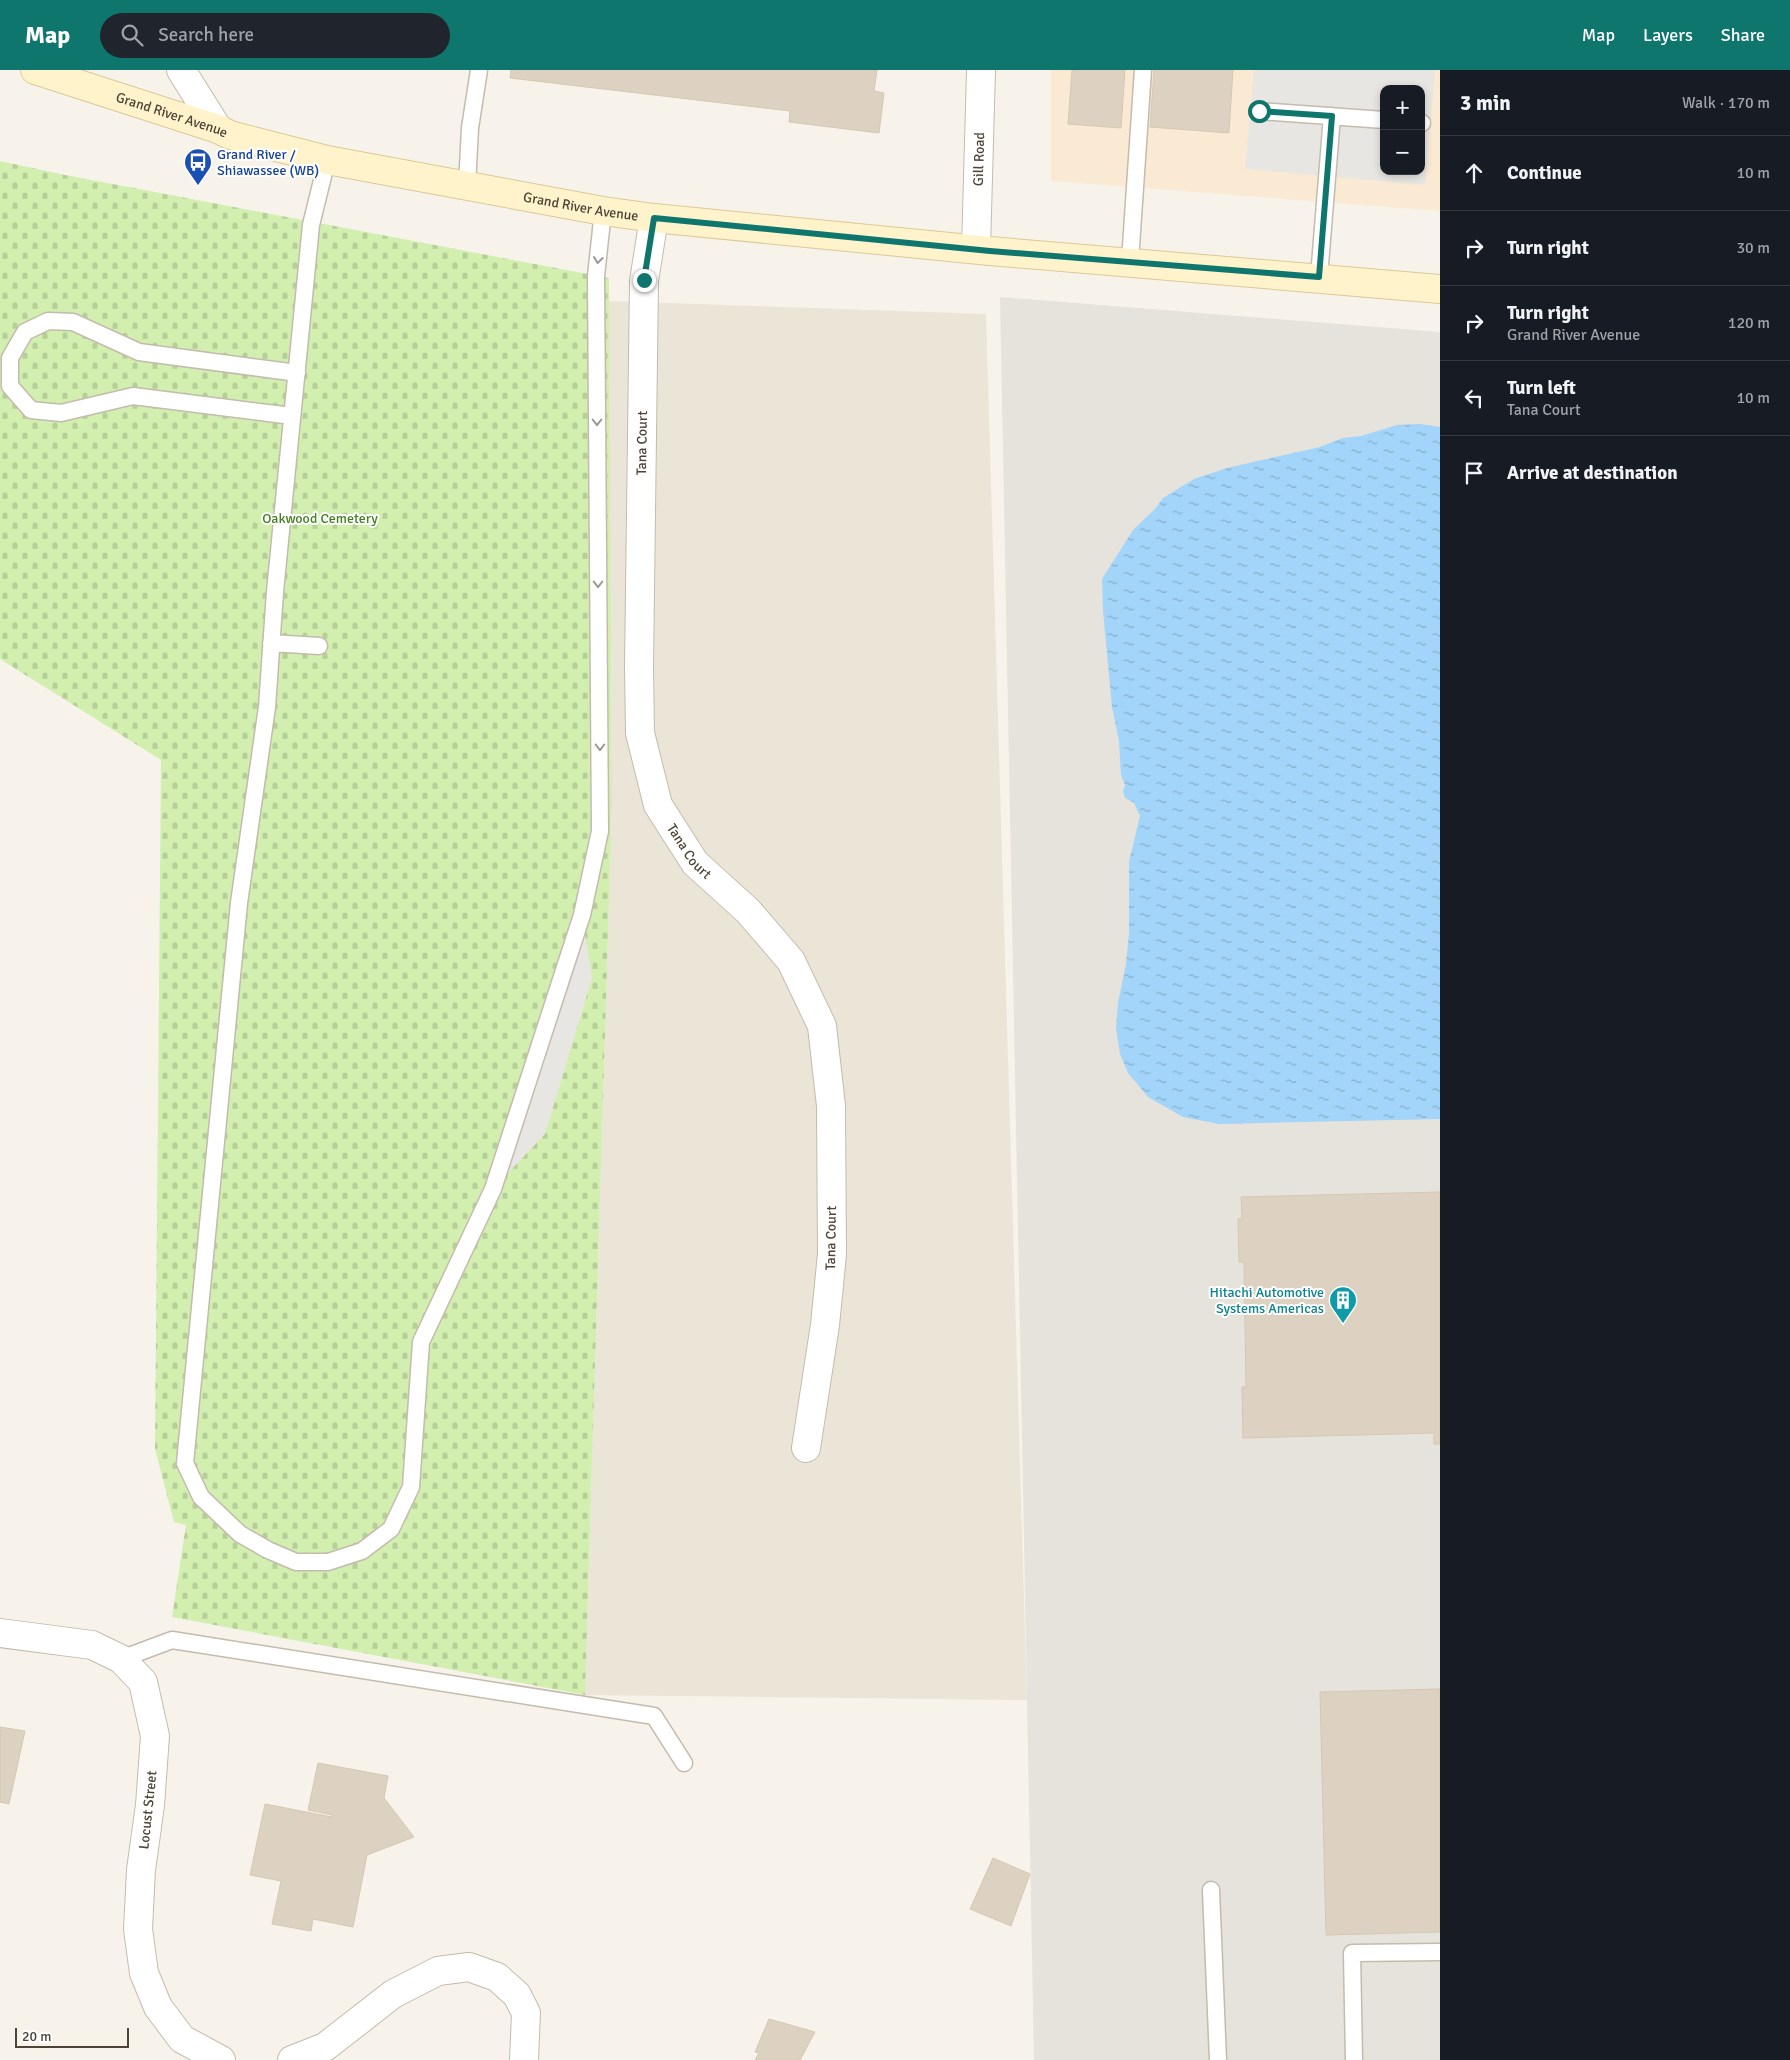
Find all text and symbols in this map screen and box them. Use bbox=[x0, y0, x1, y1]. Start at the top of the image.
search box bbox=[100, 13, 450, 58]
text: Map bbox=[25, 20, 70, 50]
icon: search bbox=[118, 21, 146, 49]
text: Search here bbox=[158, 23, 254, 47]
text: Map bbox=[1582, 24, 1615, 46]
text: Layers bbox=[1643, 24, 1693, 46]
text: Share bbox=[1721, 24, 1765, 46]
map controls bbox=[1380, 85, 1425, 175]
button: + bbox=[1380, 85, 1425, 130]
street label: Grand River Avenue bbox=[114, 88, 231, 141]
text: 3 min bbox=[1460, 90, 1511, 116]
text: Walk · 170 m bbox=[1682, 93, 1770, 113]
route start bbox=[1248, 100, 1271, 123]
button: − bbox=[1380, 130, 1425, 175]
street label: Gill Road bbox=[969, 132, 988, 186]
place label: Grand River / Shiawassee (WB) bbox=[217, 146, 319, 179]
bus stop icon: Grand River / Shiawassee (WB) bbox=[183, 147, 213, 186]
icon: ahead bbox=[1460, 159, 1488, 187]
text: Continue bbox=[1507, 161, 1582, 185]
text: 10 m bbox=[1736, 163, 1770, 183]
street label: Grand River Avenue bbox=[522, 188, 640, 224]
icon: right bbox=[1460, 234, 1488, 262]
text: Turn right bbox=[1507, 236, 1589, 260]
text: 30 m bbox=[1736, 238, 1770, 258]
one-way arrow bbox=[593, 256, 604, 264]
route end bbox=[633, 269, 656, 292]
text: Turn right bbox=[1507, 301, 1589, 325]
icon: right bbox=[1460, 309, 1488, 337]
text: 120 m bbox=[1728, 313, 1770, 333]
text: Grand River Avenue bbox=[1507, 325, 1640, 345]
text: Turn left bbox=[1507, 376, 1576, 400]
icon: left bbox=[1460, 384, 1488, 412]
text: 10 m bbox=[1736, 388, 1770, 408]
text: Tana Court bbox=[1507, 400, 1581, 420]
street label: Tana Court bbox=[633, 411, 651, 475]
one-way arrow bbox=[592, 418, 602, 426]
icon: arrive bbox=[1460, 459, 1488, 487]
text: Arrive at destination bbox=[1507, 461, 1678, 485]
park label: Oakwood Cemetery bbox=[262, 510, 378, 527]
one-way arrow bbox=[593, 581, 603, 589]
one-way arrow bbox=[595, 744, 605, 751]
street label: Tana Court bbox=[664, 820, 715, 882]
street label: Tana Court bbox=[822, 1206, 840, 1270]
place label: Hitachi Automotive Systems Americas bbox=[1210, 1284, 1324, 1317]
building icon: Hitachi Automotive Systems Americas bbox=[1328, 1285, 1358, 1324]
street label: Locust Street bbox=[135, 1770, 161, 1850]
scale bar bbox=[15, 2025, 129, 2048]
text: 20 m bbox=[22, 2028, 51, 2045]

